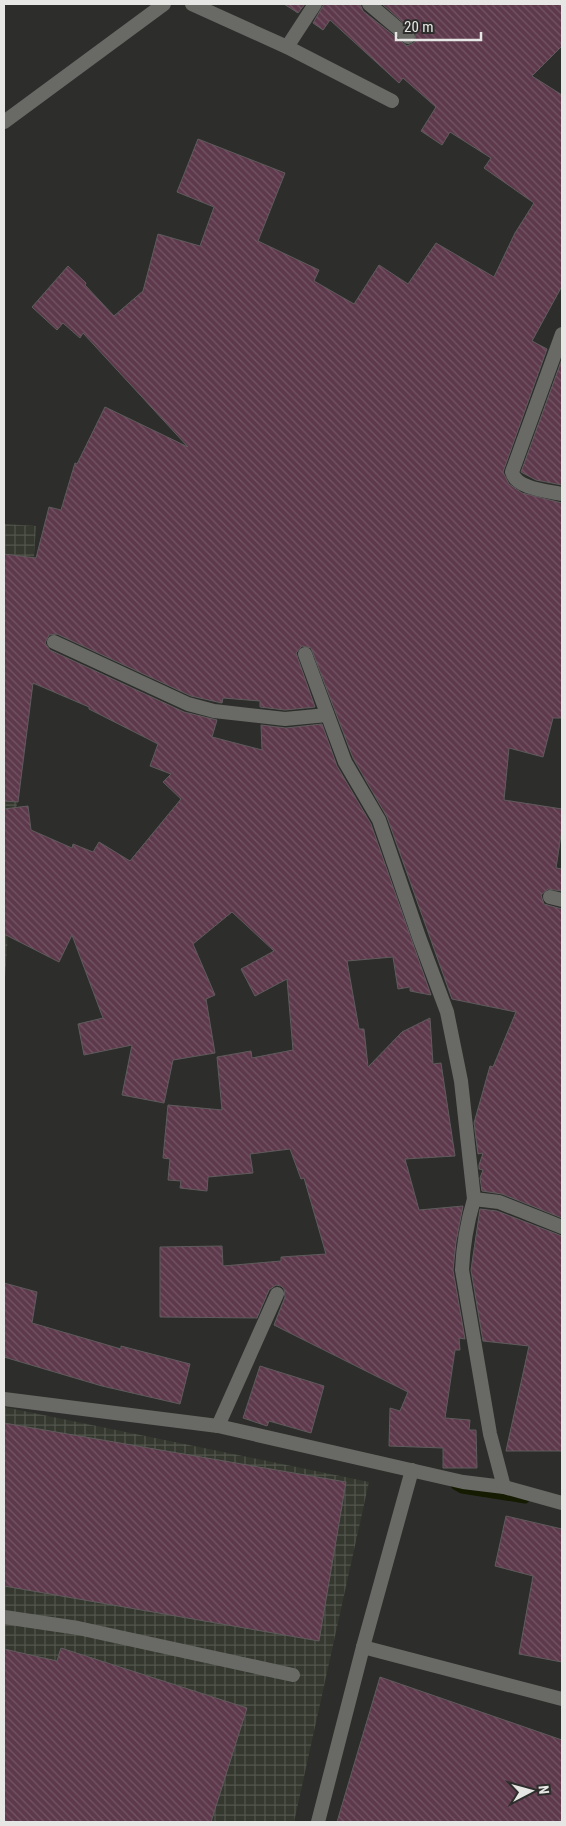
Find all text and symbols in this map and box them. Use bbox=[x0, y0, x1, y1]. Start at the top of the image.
scale bar bbox=[396, 10, 481, 42]
text: 20 m bbox=[404, 18, 434, 36]
north arrow bbox=[506, 1766, 556, 1816]
text: N bbox=[536, 1785, 552, 1795]

